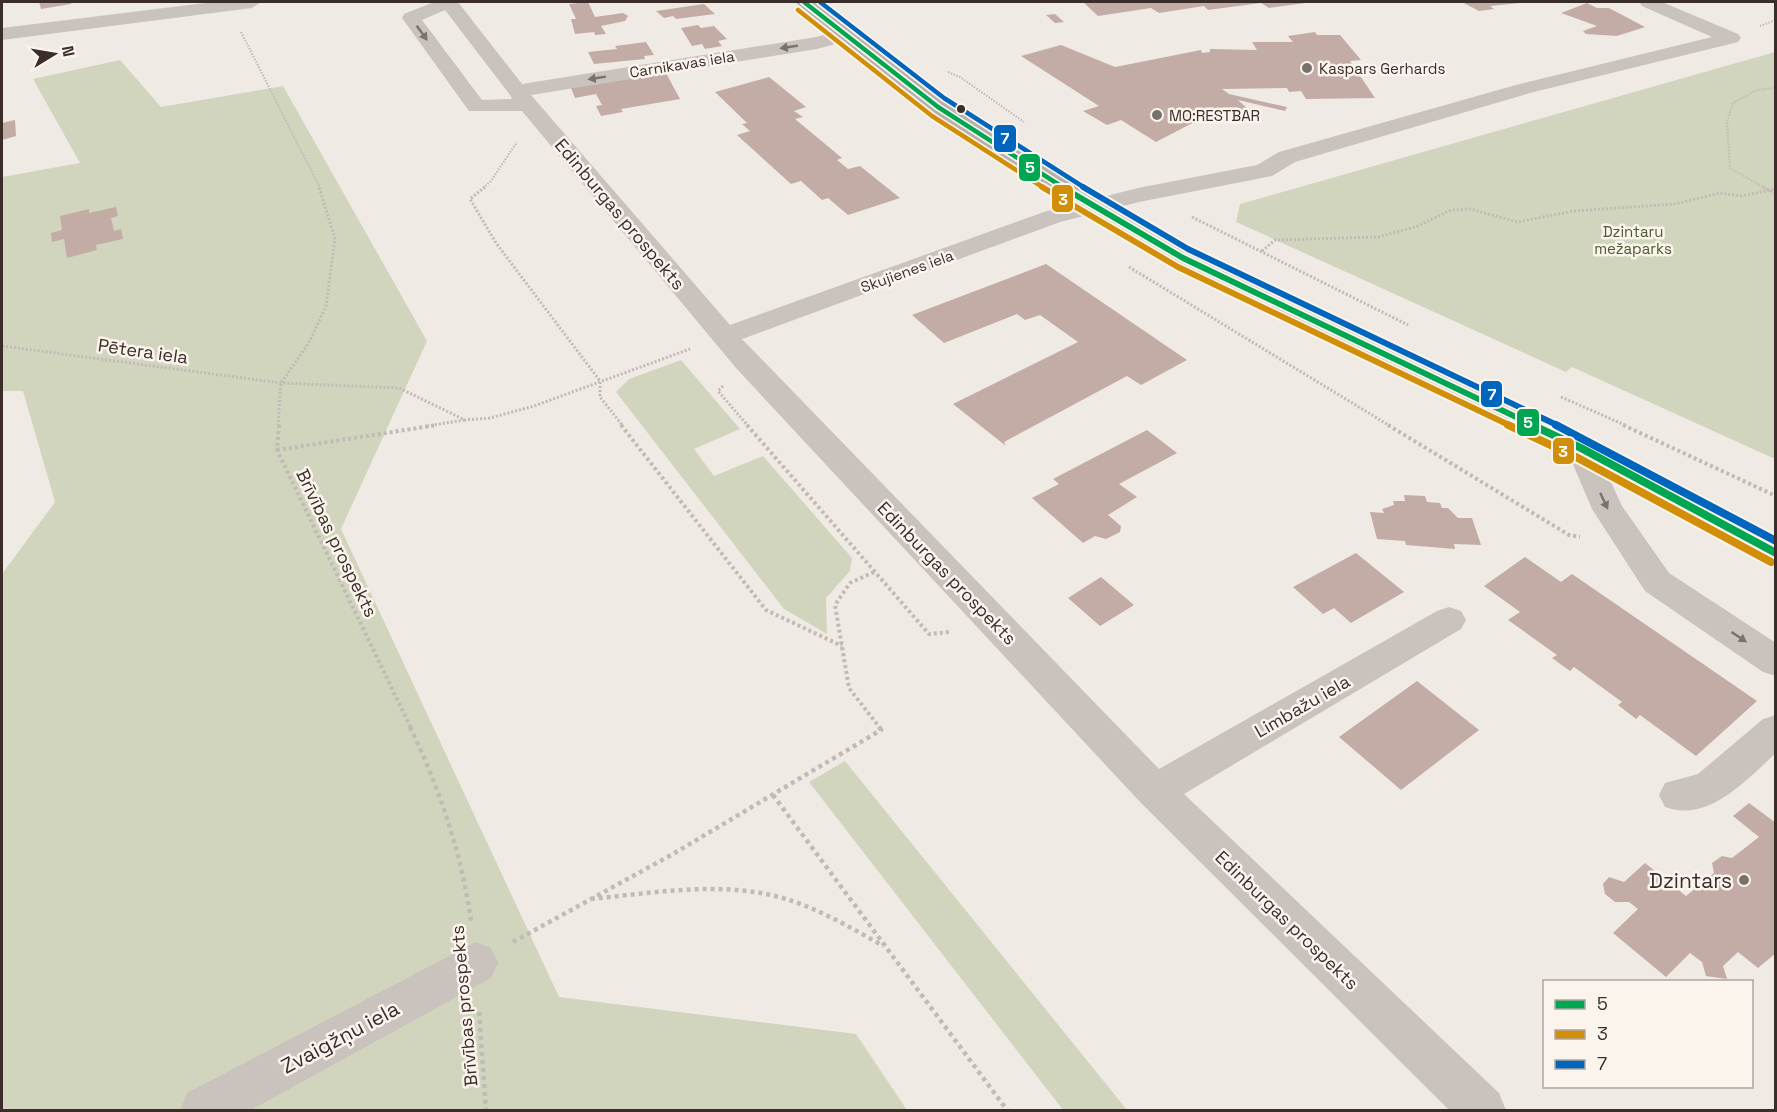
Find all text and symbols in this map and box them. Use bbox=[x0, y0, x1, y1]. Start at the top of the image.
north arrow bbox=[24, 24, 84, 84]
one-way arrow bbox=[416, 24, 428, 40]
one-way arrow bbox=[779, 43, 798, 52]
text: N bbox=[57, 44, 80, 59]
street label: Carnikavas iela bbox=[628, 46, 736, 82]
place label: Kaspars Gerhards bbox=[1319, 59, 1445, 78]
marker: Kaspars Gerhards bbox=[1300, 61, 1314, 75]
one-way arrow bbox=[587, 74, 606, 83]
unlabelled marker bbox=[955, 103, 967, 115]
place label: MO:RESTBAR bbox=[1169, 106, 1260, 125]
marker: MO:RESTBAR bbox=[1150, 108, 1164, 122]
line badge: 7 bbox=[993, 124, 1017, 153]
text: 7 bbox=[1001, 128, 1010, 149]
street label: Edinburgas prospekts bbox=[550, 134, 690, 294]
line badge: 5 bbox=[1018, 153, 1041, 182]
text: 5 bbox=[1025, 157, 1035, 178]
line badge: 3 bbox=[1051, 184, 1074, 213]
text: 3 bbox=[1058, 189, 1068, 210]
park label: Dzintaru mežaparks bbox=[1594, 222, 1672, 258]
street label: Skujienes iela bbox=[858, 245, 956, 297]
street label: Pētera iela bbox=[96, 333, 190, 369]
line badge: 7 bbox=[1480, 380, 1503, 408]
text: 7 bbox=[1488, 384, 1497, 405]
line badge: 5 bbox=[1516, 408, 1540, 437]
text: 5 bbox=[1523, 412, 1533, 433]
line badge: 3 bbox=[1552, 437, 1575, 465]
text: 3 bbox=[1558, 441, 1568, 462]
street label: Brīvības prospekts bbox=[291, 465, 383, 621]
one-way arrow bbox=[1600, 493, 1609, 510]
street label: Edinburgas prospekts bbox=[873, 496, 1021, 650]
one-way arrow bbox=[1731, 631, 1747, 642]
street label: Limbažu iela bbox=[1250, 669, 1354, 743]
street label: Edinburgas prospekts bbox=[1210, 846, 1364, 994]
place label: Dzintars bbox=[1649, 867, 1732, 894]
marker: Dzintars bbox=[1737, 873, 1751, 887]
street label: Brīvības prospekts bbox=[445, 924, 483, 1088]
legend bbox=[1543, 980, 1753, 1088]
text: 5 bbox=[1597, 992, 1608, 1015]
street label: Zvaigžņu iela bbox=[276, 995, 404, 1079]
text: 3 bbox=[1597, 1022, 1608, 1045]
text: 7 bbox=[1597, 1052, 1607, 1075]

